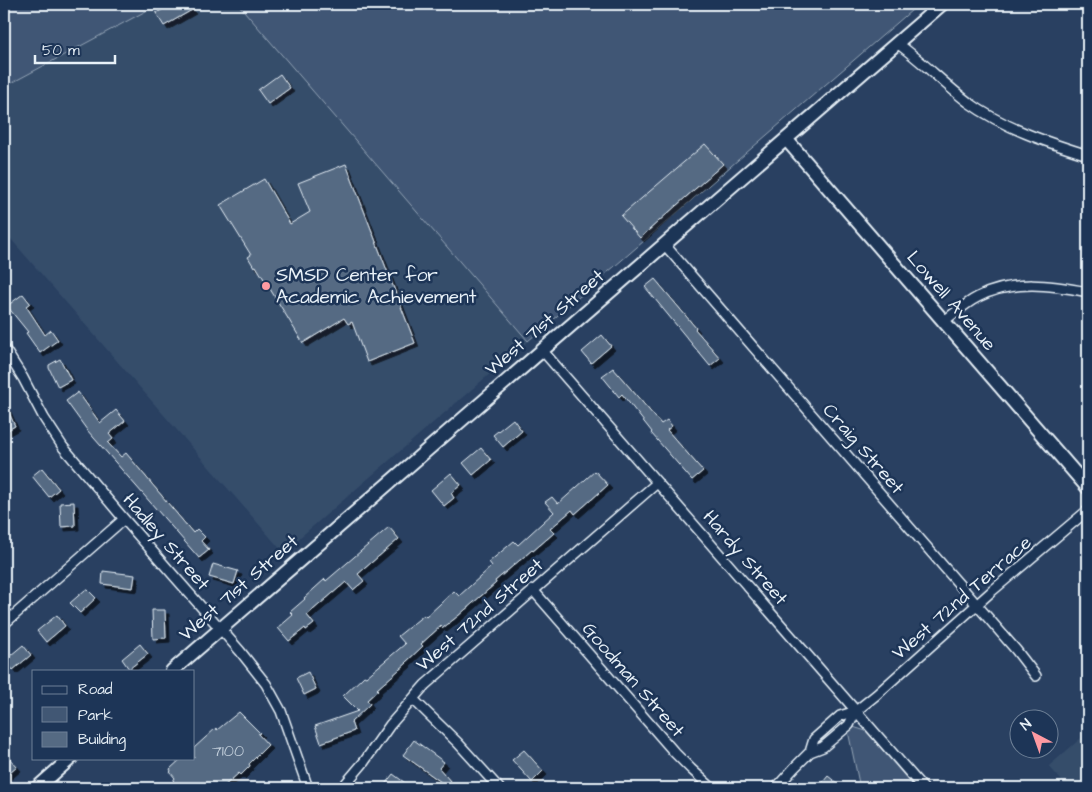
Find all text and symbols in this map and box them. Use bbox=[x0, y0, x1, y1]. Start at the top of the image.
scale bar bbox=[35, 32, 115, 64]
text: 50 m bbox=[42, 40, 80, 61]
street label: Lowell Avenue bbox=[900, 245, 1002, 357]
place label: SMSD Center for Academic Achievement bbox=[276, 262, 477, 311]
street label: West 71st Street bbox=[479, 263, 611, 383]
marker: SMSD Center for Academic Achievement bbox=[260, 280, 272, 292]
street label: Craig Street bbox=[815, 398, 910, 501]
street label: Hadley Street bbox=[115, 488, 216, 597]
street label: Hardy Street bbox=[695, 505, 794, 612]
street label: West 71st Street bbox=[173, 528, 305, 648]
street label: West 72nd Terrace bbox=[886, 530, 1038, 666]
street label: West 72nd Street bbox=[410, 552, 550, 678]
street label: Goodman Street bbox=[575, 617, 691, 744]
legend bbox=[32, 670, 195, 760]
text: Road bbox=[78, 679, 113, 700]
text: Park bbox=[78, 705, 113, 726]
north arrow bbox=[1010, 710, 1060, 760]
text: N bbox=[1016, 714, 1036, 735]
text: Building bbox=[78, 729, 126, 751]
house number: 7100 bbox=[212, 740, 244, 762]

